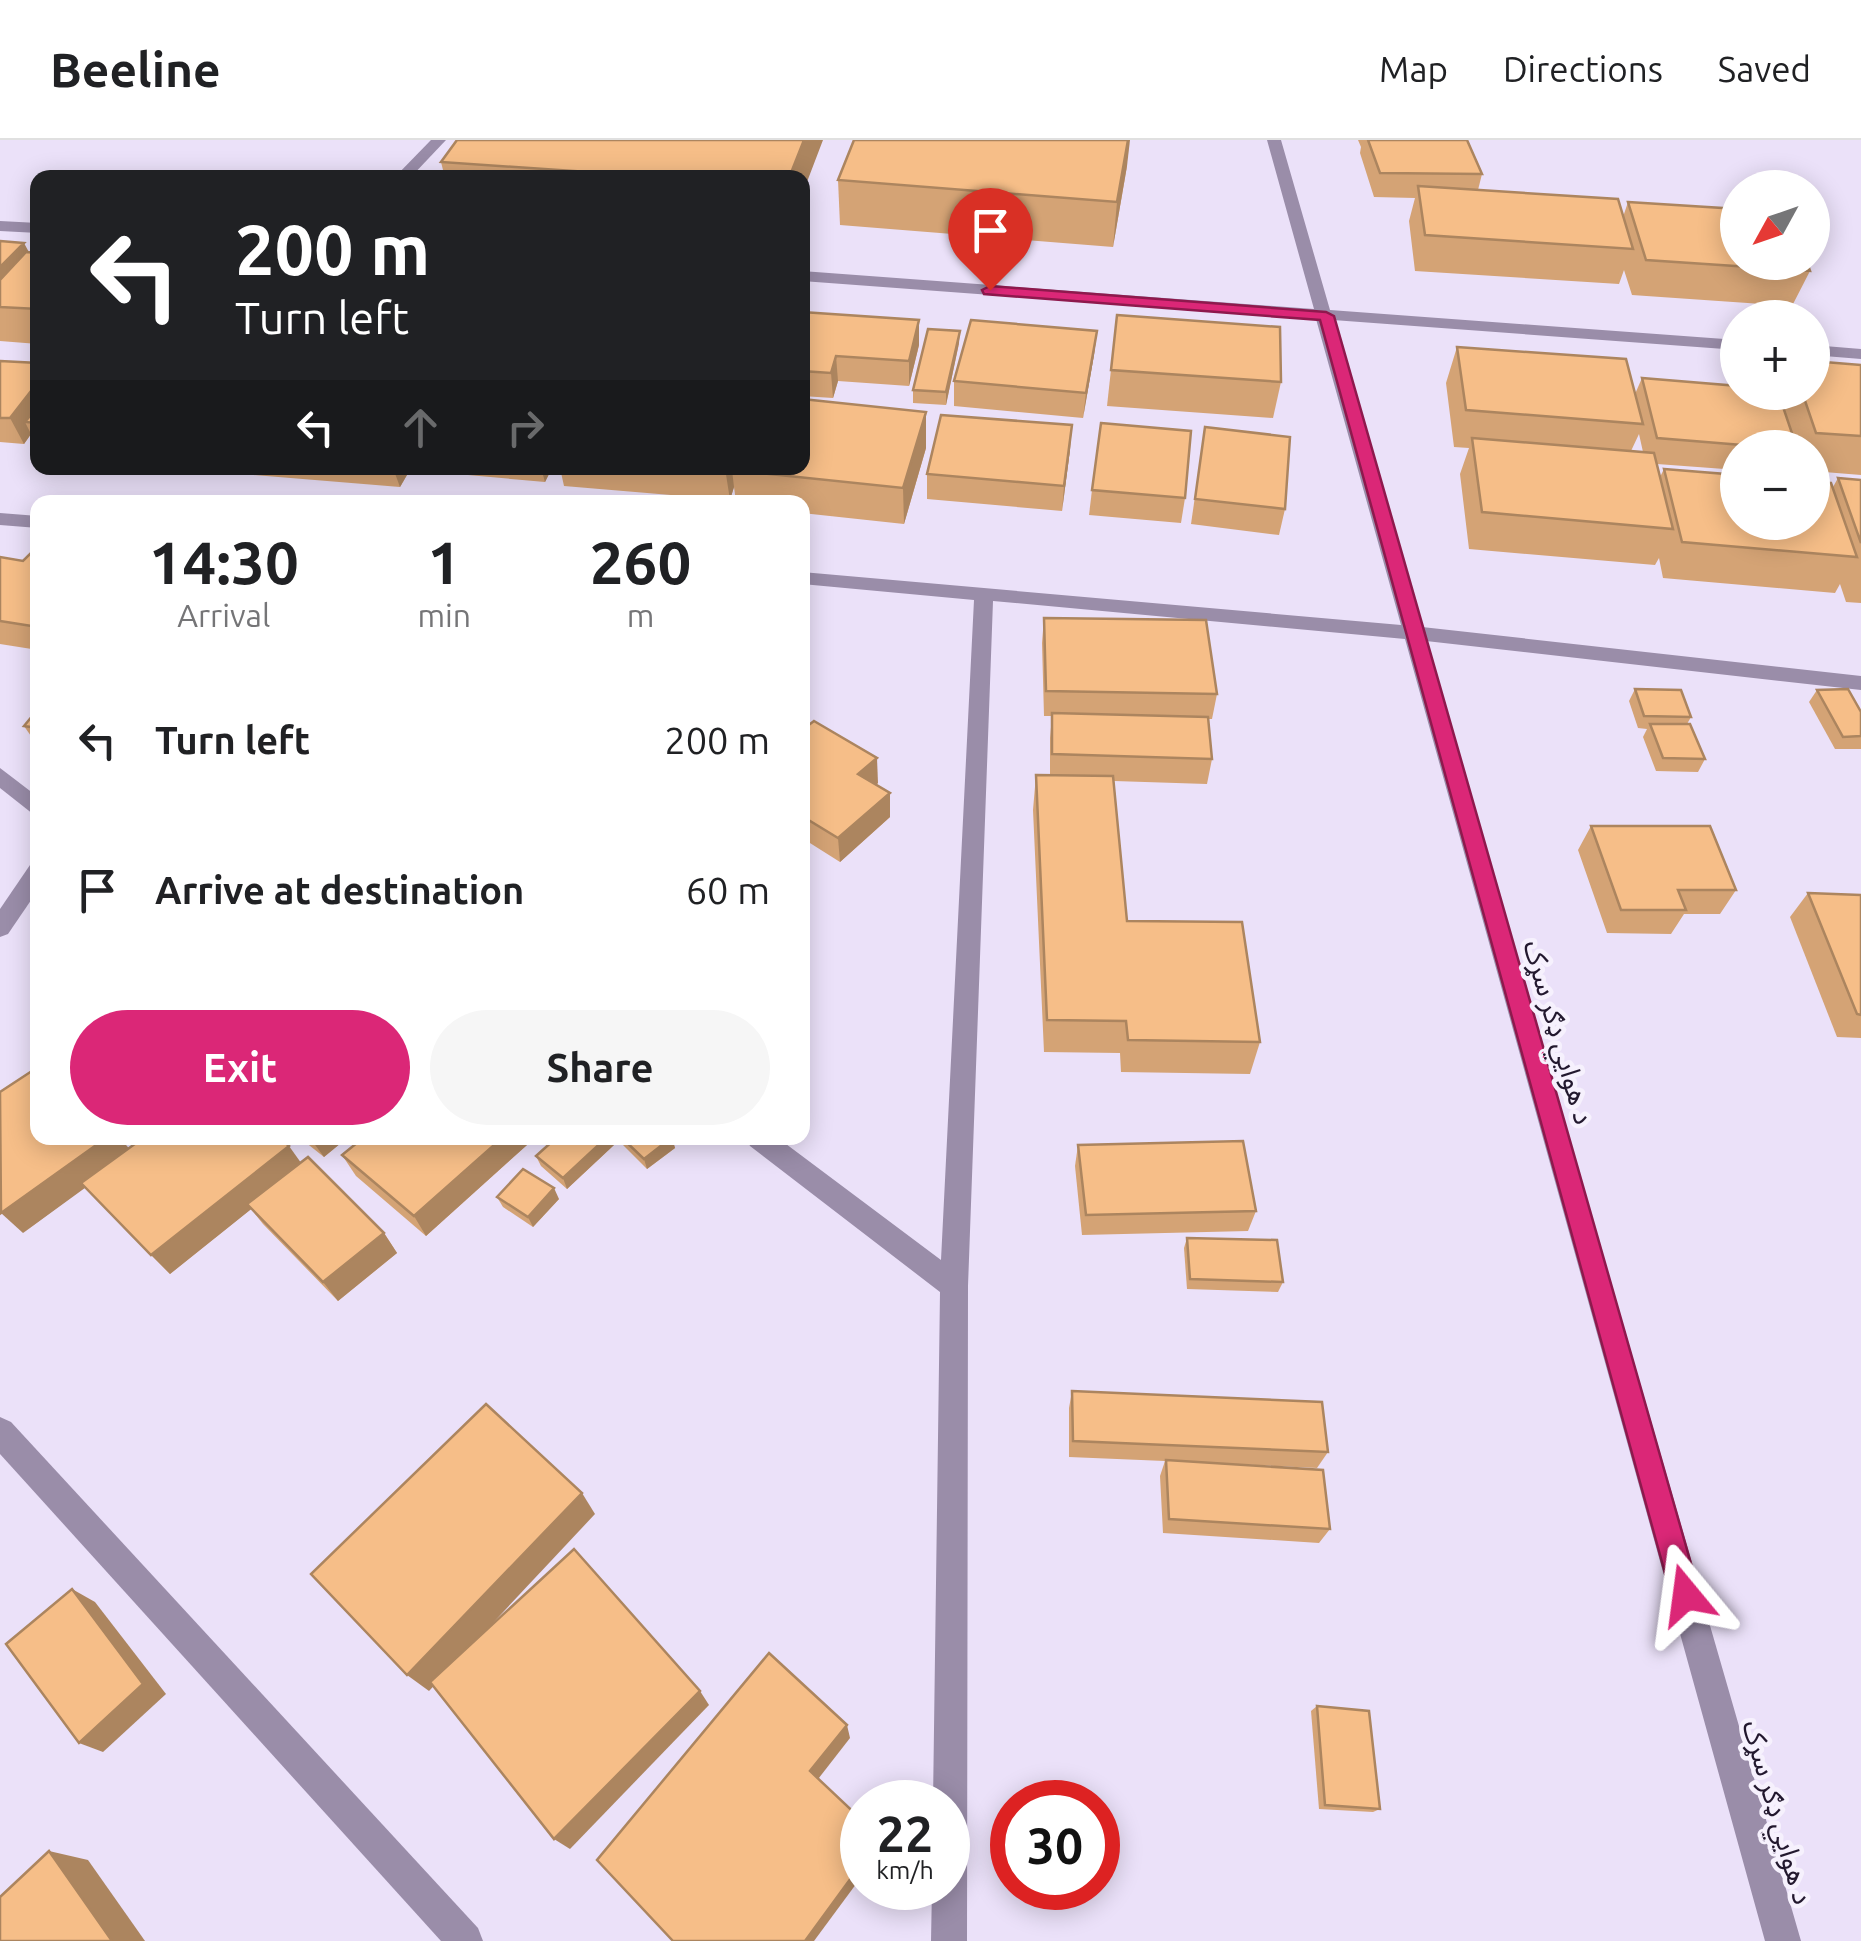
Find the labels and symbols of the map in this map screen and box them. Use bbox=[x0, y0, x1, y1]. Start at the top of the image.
north arrow bbox=[1720, 170, 1830, 280]
pin bbox=[948, 188, 1033, 291]
street label: د هوايي ډګر سړک bbox=[1512, 936, 1601, 1129]
position arrow bbox=[1634, 1543, 1738, 1647]
street label: د هوايي ډګر سړک bbox=[1731, 1716, 1820, 1909]
speed limit sign: 30 bbox=[990, 1780, 1120, 1910]

